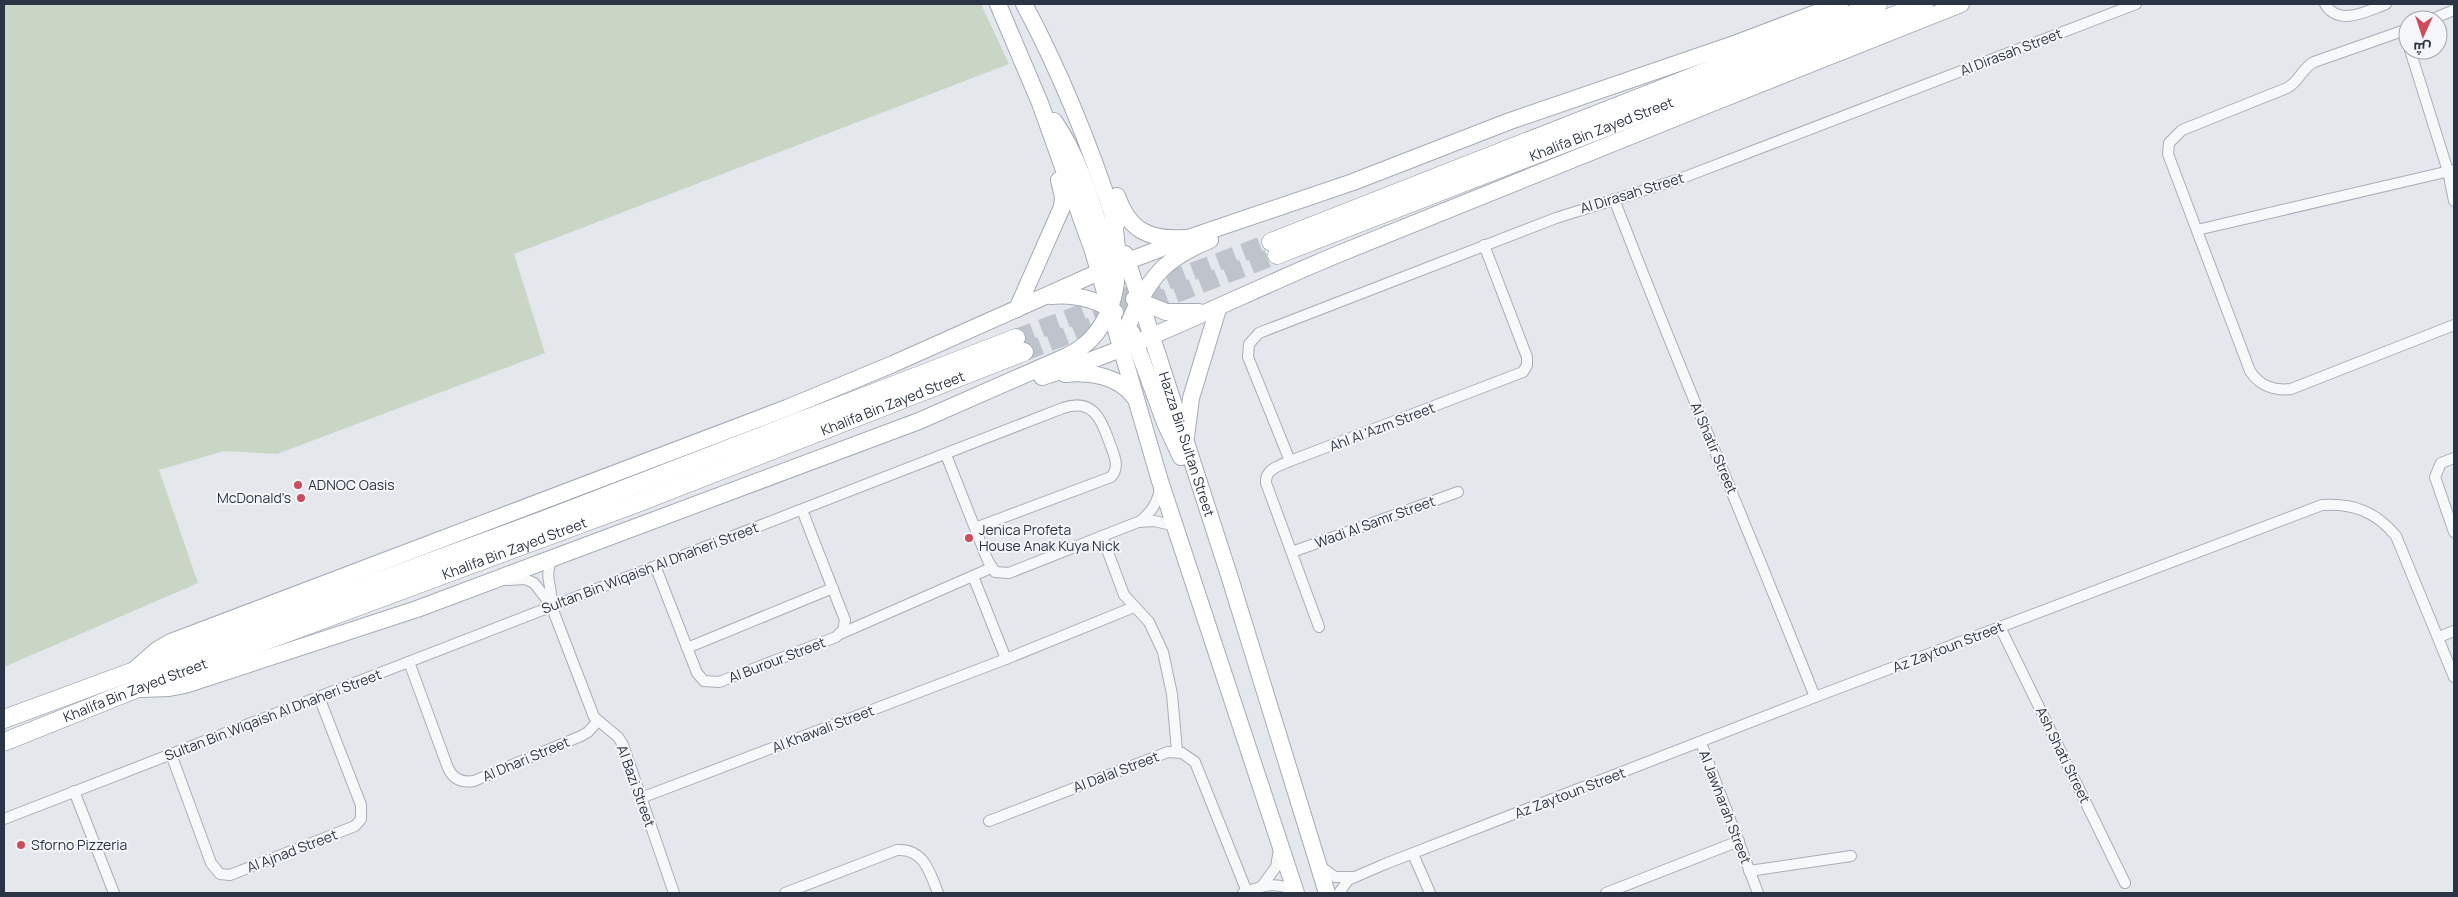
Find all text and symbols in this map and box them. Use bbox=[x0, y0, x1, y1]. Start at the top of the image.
north arrow bbox=[2398, 10, 2448, 60]
street label: Al Dirasah Street bbox=[1957, 23, 2065, 80]
text: ش bbox=[2413, 39, 2432, 58]
street label: Khalifa Bin Zayed Street bbox=[1527, 92, 1676, 165]
street label: Al Dirasah Street bbox=[1578, 168, 1686, 217]
street label: Khalifa Bin Zayed Street bbox=[818, 366, 967, 440]
street label: Hazza Bin Sultan Street bbox=[1155, 369, 1220, 519]
street label: Ahl Al 'Azm Street bbox=[1326, 398, 1438, 455]
street label: Al Shatir Street bbox=[1687, 399, 1742, 497]
place label: ADNOC Oasis bbox=[308, 475, 395, 494]
marker: ADNOC Oasis bbox=[292, 479, 304, 491]
place label: McDonald's bbox=[217, 488, 291, 507]
street label: Wadi Al Samr Street bbox=[1312, 491, 1438, 552]
marker: McDonald's bbox=[295, 492, 307, 504]
street label: Khalifa Bin Zayed Street bbox=[439, 512, 590, 584]
street label: Sultan Bin Wiqaish Al Dhaheri Street bbox=[539, 517, 761, 618]
place label: Jenica Profeta House Anak Kuya Nick bbox=[979, 520, 1121, 555]
marker: Jenica Profeta House Anak Kuya Nick bbox=[963, 532, 975, 544]
street label: Az Zaytoun Street bbox=[1890, 617, 2006, 676]
street label: Al Burour Street bbox=[726, 632, 828, 687]
street label: Khalifa Bin Zayed Street bbox=[60, 653, 210, 726]
street label: Sultan Bin Wiqaish Al Dhaheri Street bbox=[162, 664, 384, 765]
street label: Al Khawali Street bbox=[769, 700, 877, 757]
street label: Ash Shati Street bbox=[2032, 703, 2095, 806]
street label: Al Dhari Street bbox=[479, 732, 573, 785]
street label: Al Bazi Street bbox=[613, 742, 660, 830]
street label: Al Dalal Street bbox=[1070, 746, 1162, 797]
street label: Al Jawharah Street bbox=[1695, 747, 1756, 867]
street label: Az Zaytoun Street bbox=[1512, 763, 1628, 822]
street label: Al Ajnad Street bbox=[244, 824, 340, 877]
place label: Sforno Pizzeria bbox=[31, 835, 127, 854]
marker: Sforno Pizzeria bbox=[15, 839, 27, 851]

